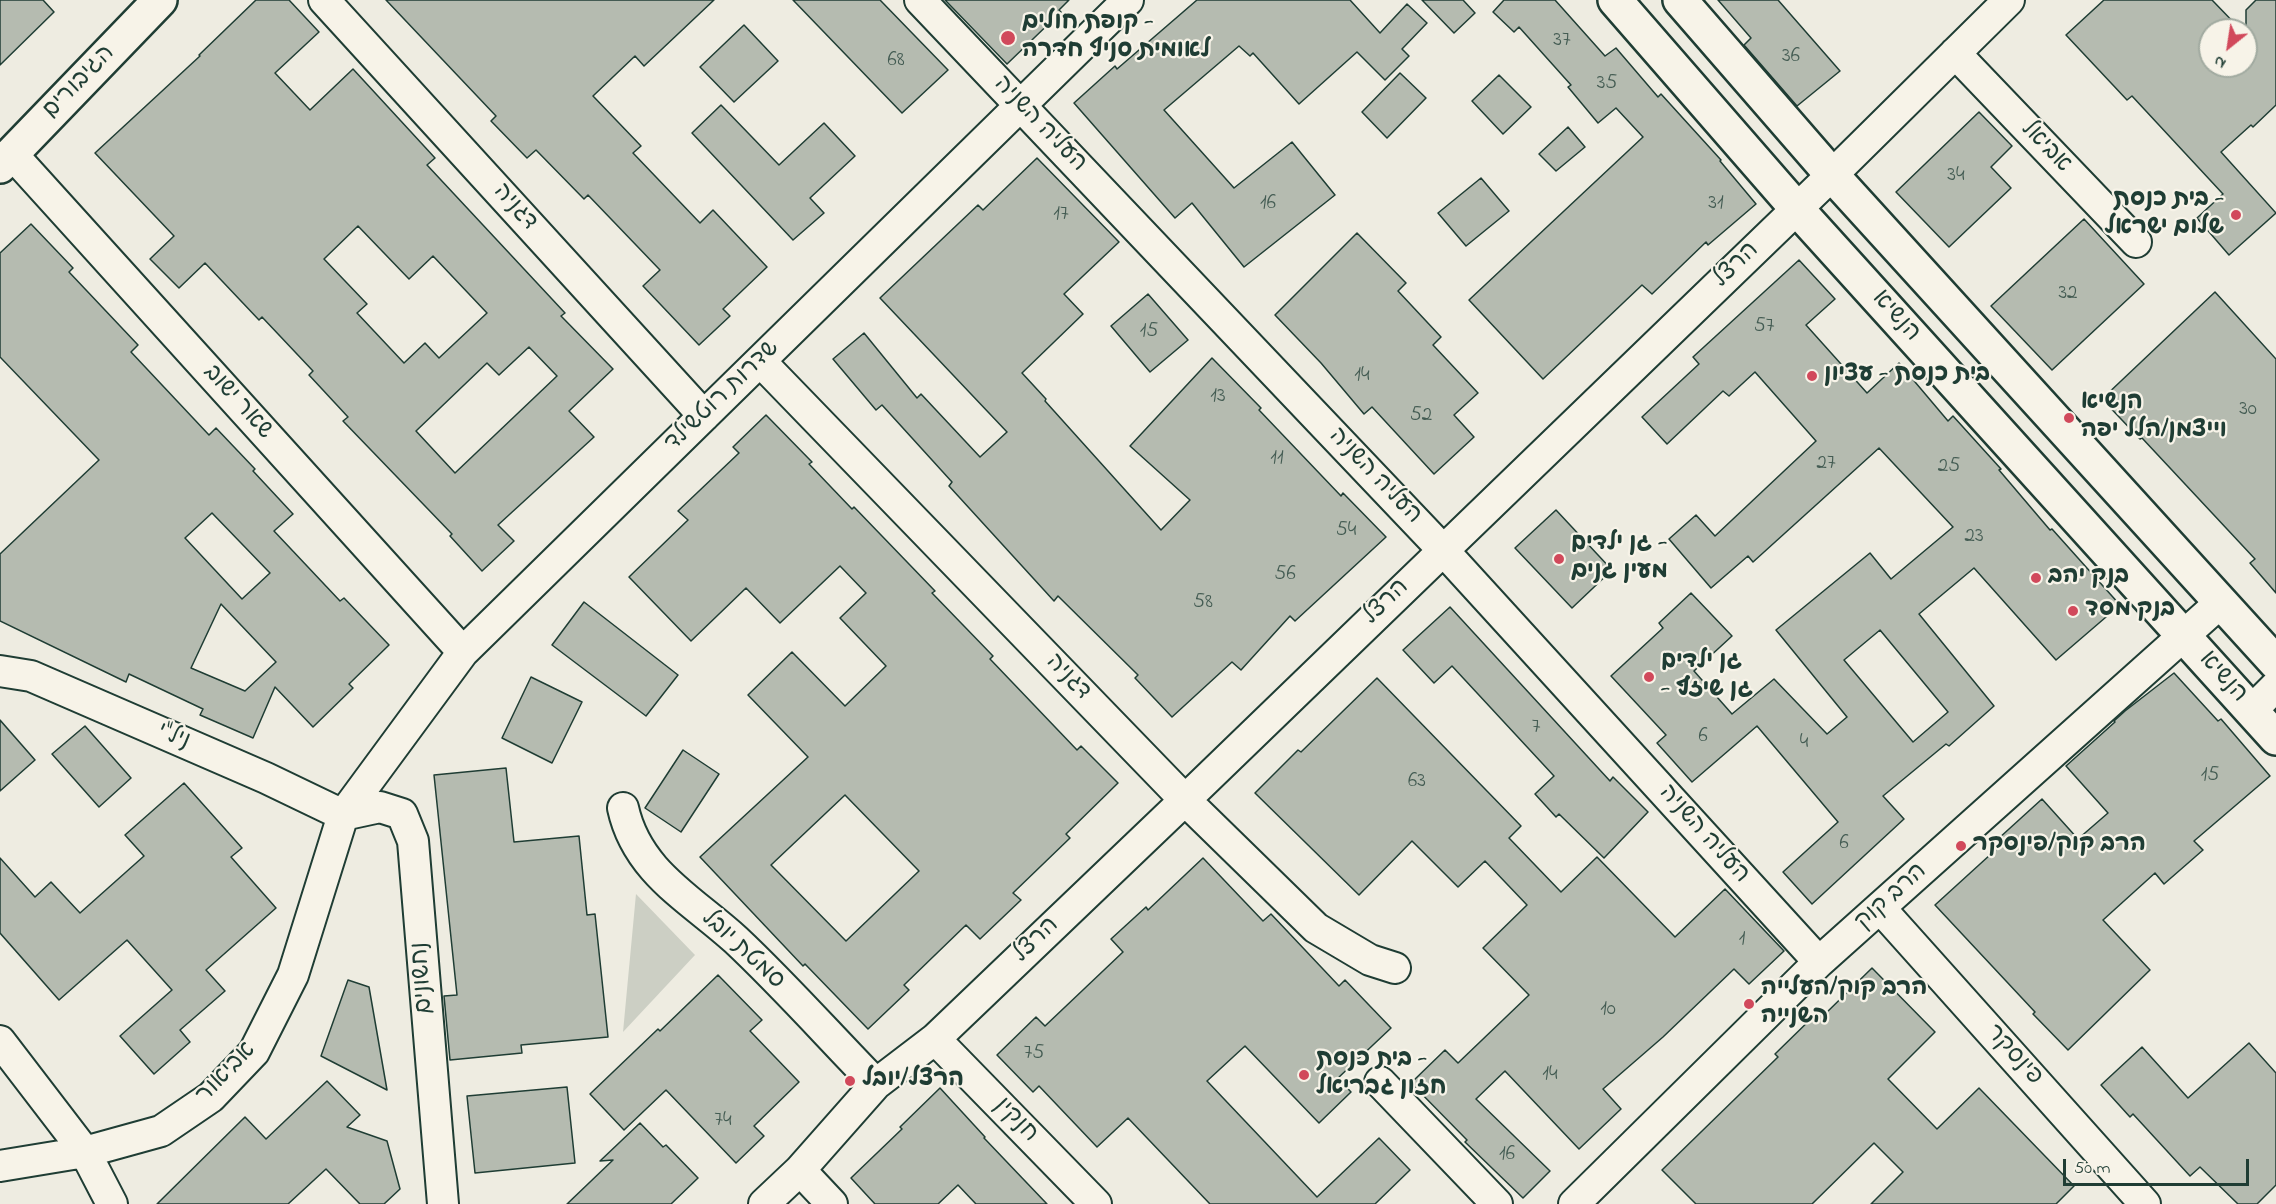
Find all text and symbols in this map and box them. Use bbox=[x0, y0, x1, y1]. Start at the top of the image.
place label: קופת חולים - לאומית סניף חדרה bbox=[1022, 10, 1210, 66]
north arrow bbox=[2198, 18, 2258, 78]
marker: קופת חולים - לאומית סניף חדרה bbox=[999, 29, 1017, 47]
house number: 37 bbox=[1553, 29, 1571, 55]
street label: הגיבורים bbox=[38, 40, 122, 126]
house number: 36 bbox=[1782, 45, 1800, 71]
house number: 68 bbox=[887, 49, 905, 75]
text: N bbox=[2209, 49, 2231, 75]
street label: העליה השניה bbox=[986, 71, 1092, 179]
house number: 35 bbox=[1597, 72, 1617, 98]
street label: אביאל bbox=[2014, 116, 2076, 180]
house number: 34 bbox=[1947, 164, 1965, 190]
street label: דגניה bbox=[486, 179, 542, 237]
place label: בית כנסת - שלום ישראל bbox=[2104, 187, 2224, 243]
house number: 16 bbox=[1260, 192, 1276, 218]
house number: 31 bbox=[1708, 192, 1724, 218]
house number: 17 bbox=[1053, 203, 1069, 229]
marker: בית כנסת - שלום ישראל bbox=[2229, 208, 2243, 222]
street label: הרצל bbox=[1708, 237, 1766, 295]
house number: 32 bbox=[2058, 282, 2078, 308]
street label: הנשיא bbox=[1865, 285, 1925, 349]
house number: 57 bbox=[1754, 315, 1774, 341]
house number: 15 bbox=[1140, 320, 1158, 346]
street label: שדרות רוטשילד bbox=[660, 335, 786, 459]
street label: שאר ישוב bbox=[196, 360, 278, 446]
place label: בית כנסת - עציון bbox=[1824, 362, 1990, 390]
house number: 14 bbox=[1354, 364, 1370, 390]
marker: בית כנסת - עציון bbox=[1805, 369, 1819, 383]
house number: 13 bbox=[1210, 385, 1226, 411]
place label: הנשיא וייצמן/הלל יפה bbox=[2081, 390, 2227, 446]
house number: 30 bbox=[2239, 398, 2257, 424]
house number: 52 bbox=[1410, 404, 1432, 430]
marker: הנשיא וייצמן/הלל יפה bbox=[2062, 411, 2076, 425]
street label: העליה השניה bbox=[1321, 423, 1427, 531]
house number: 11 bbox=[1270, 447, 1284, 473]
house number: 27 bbox=[1816, 452, 1836, 478]
house number: 25 bbox=[1938, 455, 1960, 481]
house number: 54 bbox=[1336, 519, 1356, 545]
house number: 23 bbox=[1964, 525, 1984, 551]
place label: גן ילדים - מעין גנים bbox=[1571, 531, 1668, 587]
marker: גן ילדים - מעין גנים bbox=[1552, 552, 1566, 566]
house number: 56 bbox=[1274, 563, 1296, 589]
place label: בנק יהב bbox=[2048, 564, 2129, 592]
marker: בנק יהב bbox=[2029, 571, 2043, 585]
street label: הרצל bbox=[1358, 574, 1416, 632]
house number: 58 bbox=[1193, 591, 1213, 617]
place label: בנק מסד bbox=[2085, 597, 2175, 625]
marker: בנק מסד bbox=[2066, 604, 2080, 618]
street label: הנשיא bbox=[2192, 646, 2252, 710]
street label: דגניה bbox=[1038, 649, 1096, 707]
place label: גן ילדים - גן שיזף bbox=[1661, 649, 1753, 705]
marker: גן ילדים - גן שיזף bbox=[1642, 670, 1656, 684]
house number: 7 bbox=[1532, 716, 1540, 742]
street label: ניל"י bbox=[152, 718, 194, 758]
house number: 6 bbox=[1698, 725, 1708, 751]
house number: 4 bbox=[1800, 731, 1808, 757]
house number: 15 bbox=[2201, 764, 2219, 790]
house number: 63 bbox=[1408, 770, 1426, 796]
street label: העליה השניה bbox=[1651, 780, 1755, 890]
house number: 6 bbox=[1839, 832, 1849, 858]
place label: הרב קוק/פינסקר bbox=[1973, 832, 2146, 860]
marker: הרב קוק/פינסקר bbox=[1954, 839, 1968, 853]
street label: הרב קוק bbox=[1850, 858, 1934, 938]
street label: סמטת יובל bbox=[695, 905, 789, 997]
street label: הרצל bbox=[1008, 912, 1066, 970]
house number: 1 bbox=[1739, 928, 1745, 954]
street label: נחשונים bbox=[407, 941, 441, 1015]
place label: הרב קוק/העלייה השנייה bbox=[1761, 976, 1927, 1032]
marker: הרב קוק/העלייה השנייה bbox=[1742, 997, 1756, 1011]
house number: 10 bbox=[1600, 998, 1616, 1024]
street label: פינסקר bbox=[1978, 1020, 2048, 1092]
street label: אביאור bbox=[191, 1037, 263, 1111]
house number: 75 bbox=[1024, 1042, 1044, 1068]
place label: בית כנסת - חזון גבריאל bbox=[1316, 1047, 1446, 1103]
house number: 14 bbox=[1542, 1063, 1558, 1089]
place label: הרצל/יובל bbox=[862, 1067, 964, 1095]
marker: בית כנסת - חזון גבריאל bbox=[1297, 1068, 1311, 1082]
marker: הרצל/יובל bbox=[843, 1074, 857, 1088]
street label: חנקין bbox=[987, 1093, 1043, 1149]
house number: 74 bbox=[714, 1109, 732, 1135]
house number: 16 bbox=[1499, 1143, 1515, 1169]
scale bar bbox=[2066, 1147, 2252, 1185]
text: 50 m bbox=[2074, 1156, 2111, 1182]

